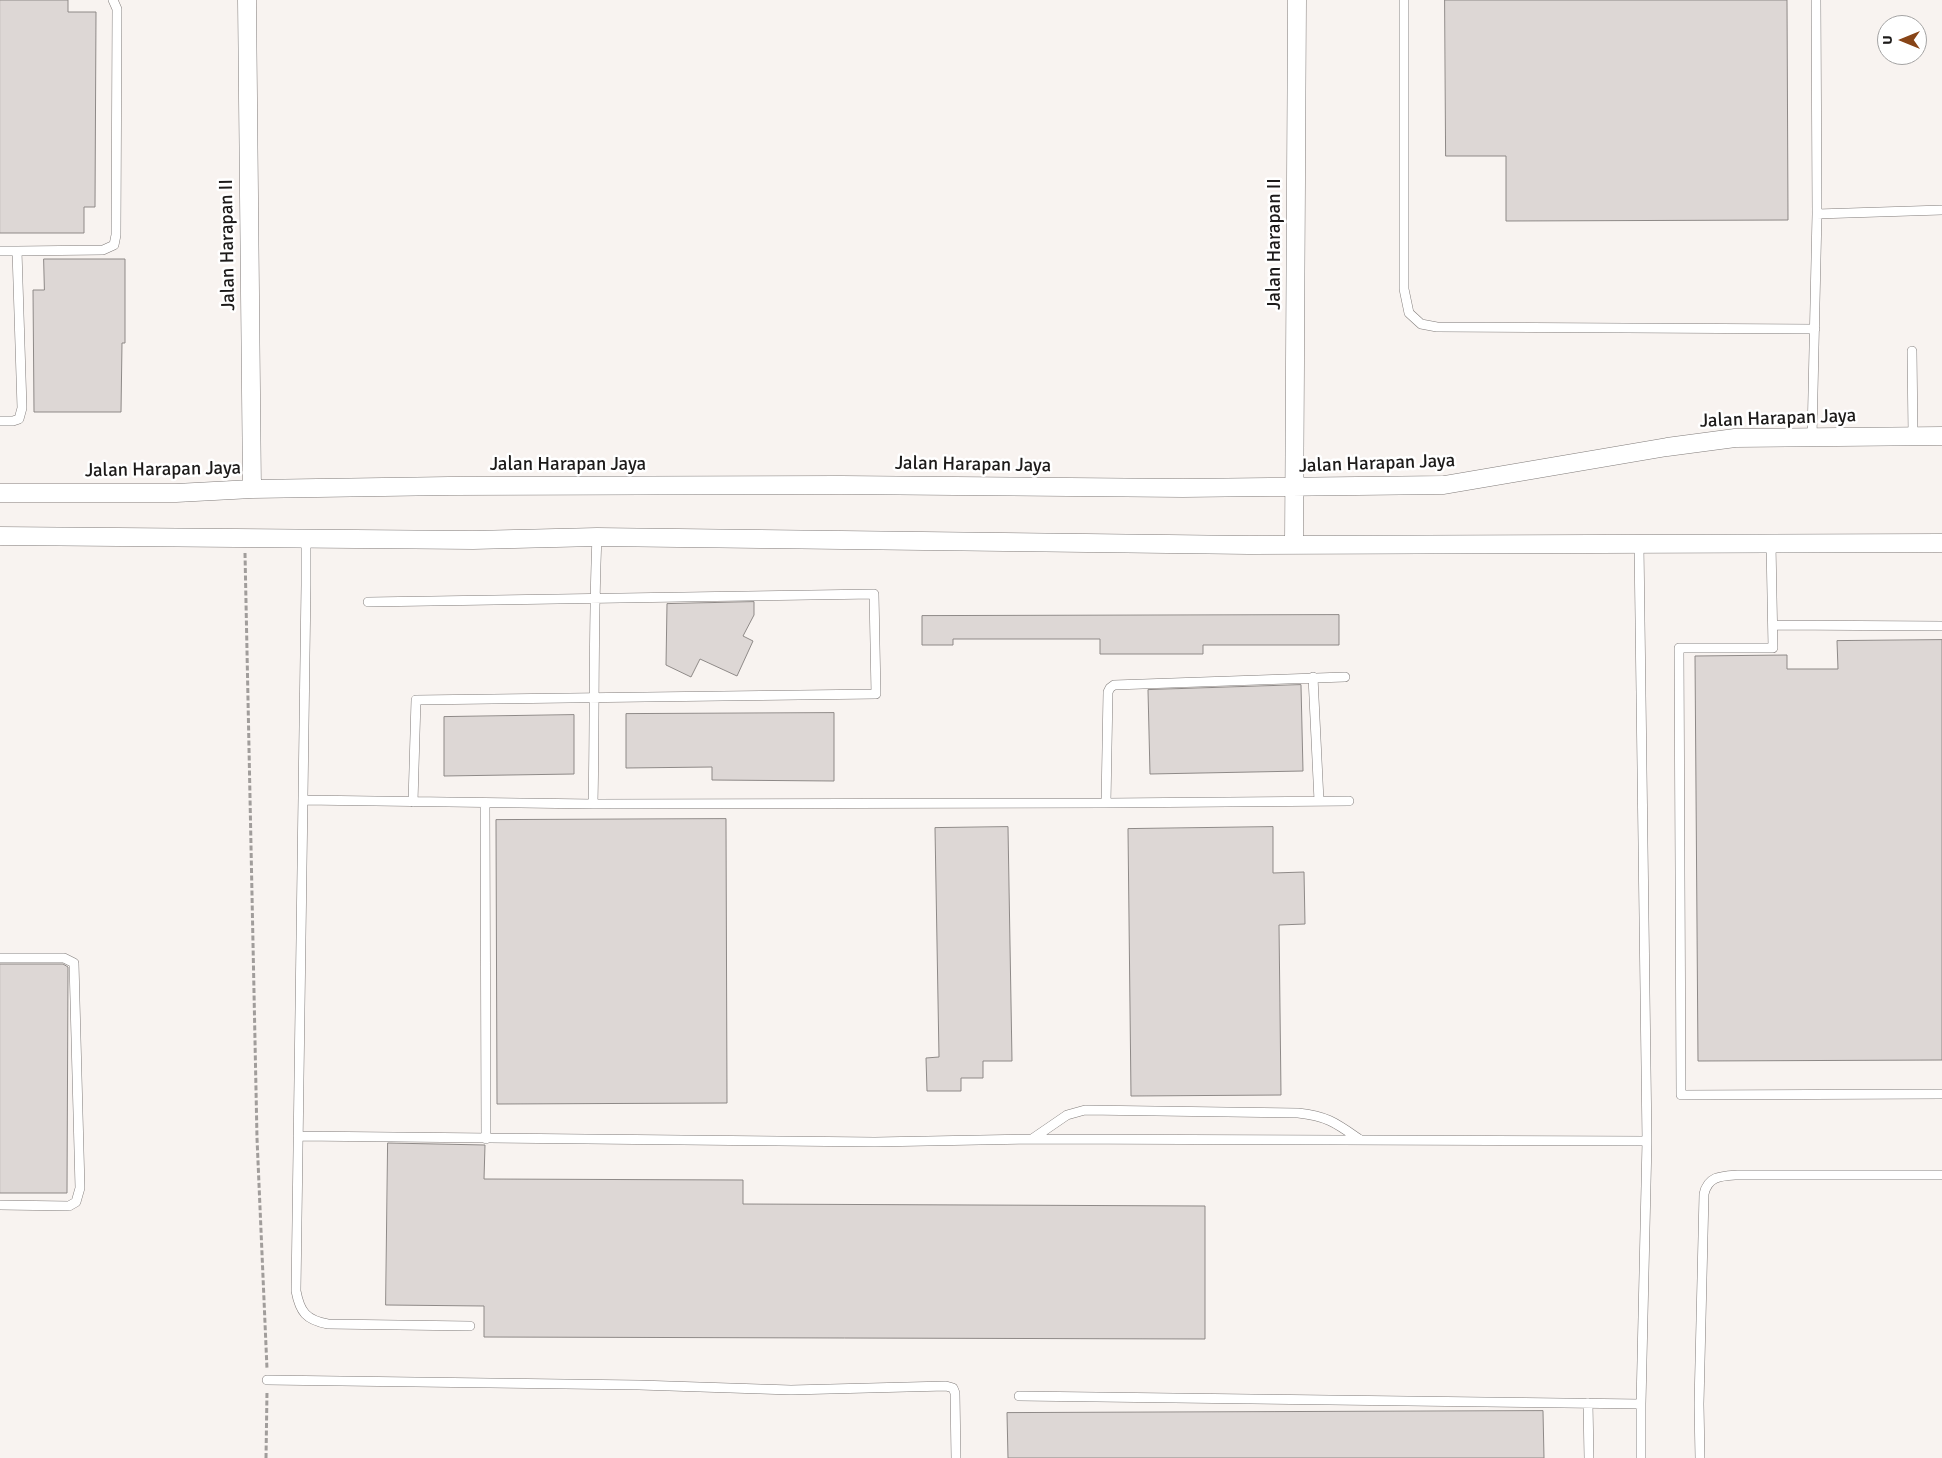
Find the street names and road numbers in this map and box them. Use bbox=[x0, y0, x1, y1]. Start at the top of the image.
street label: Jalan Harapan II bbox=[1264, 178, 1286, 310]
street label: Jalan Harapan II bbox=[215, 179, 241, 311]
street label: Jalan Harapan Jaya bbox=[1699, 405, 1857, 433]
street label: Jalan Harapan Jaya bbox=[1298, 450, 1456, 478]
street label: Jalan Harapan Jaya bbox=[895, 452, 1051, 478]
street label: Jalan Harapan Jaya bbox=[490, 454, 646, 476]
street label: Jalan Harapan Jaya bbox=[85, 457, 241, 483]

